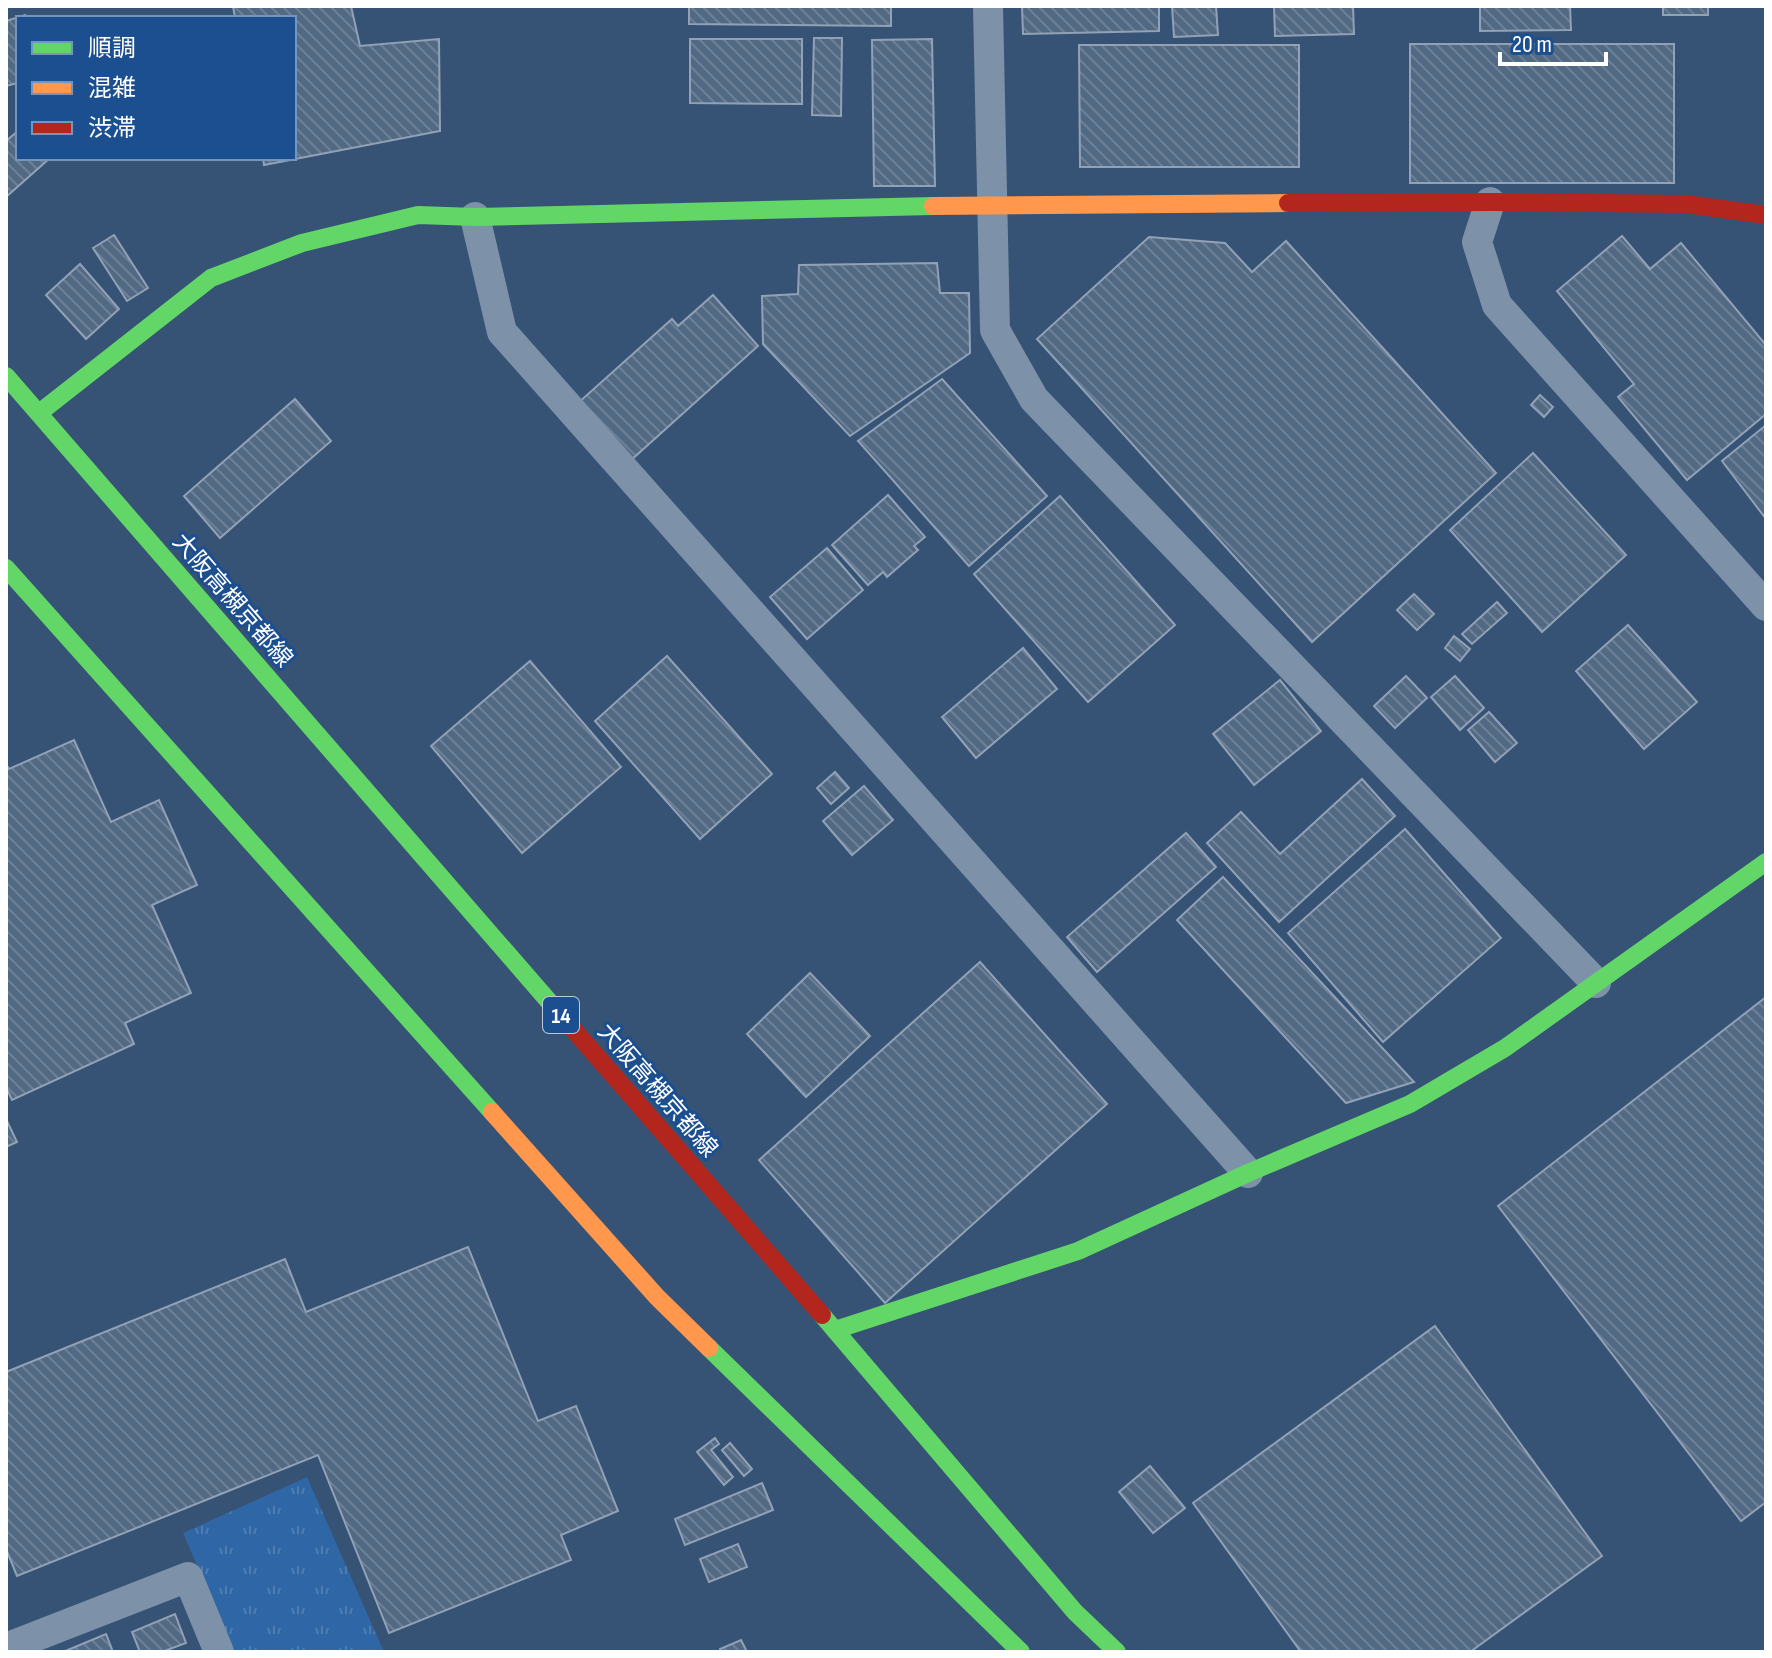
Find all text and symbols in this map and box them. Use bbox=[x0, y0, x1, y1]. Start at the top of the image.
legend bbox=[16, 16, 296, 160]
scale bar bbox=[1500, 16, 1606, 66]
text: 20 m bbox=[1512, 30, 1552, 59]
text: 順調 bbox=[88, 34, 136, 63]
text: 混雑 bbox=[88, 74, 136, 103]
text: 渋滞 bbox=[88, 114, 136, 143]
street label: 大阪高槻京都線 bbox=[167, 527, 299, 673]
road number: 14 bbox=[543, 997, 579, 1033]
street label: 大阪高槻京都線 bbox=[592, 1017, 724, 1163]

